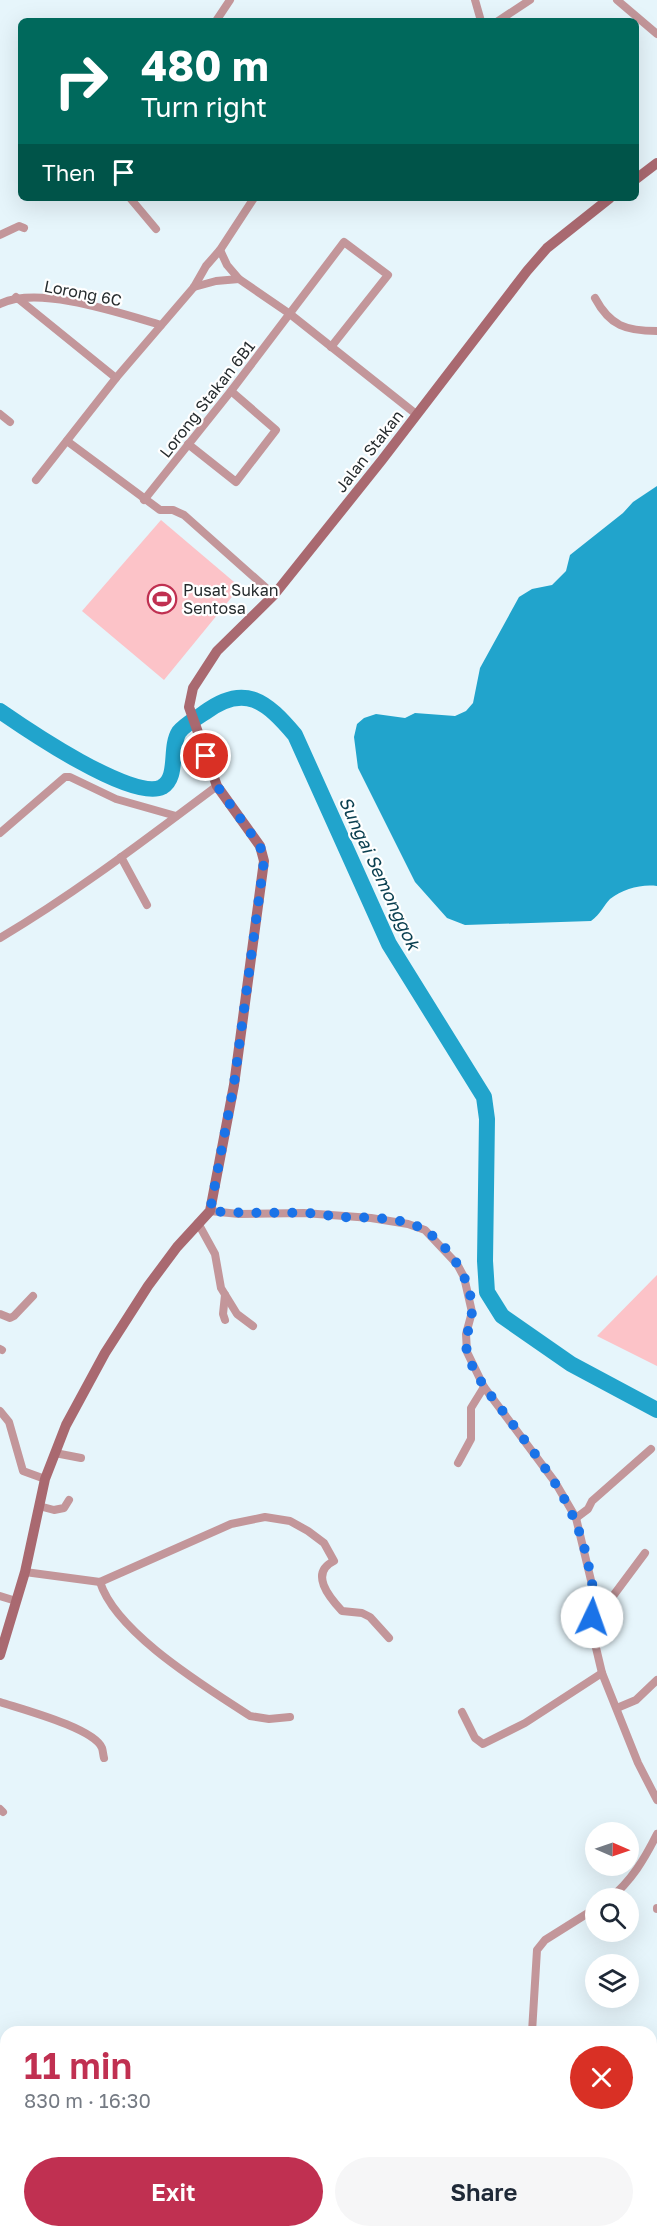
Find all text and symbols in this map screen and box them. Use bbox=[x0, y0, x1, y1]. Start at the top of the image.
text: 480 m bbox=[141, 40, 269, 90]
icon: right bbox=[42, 42, 120, 120]
text: Turn right bbox=[141, 91, 267, 123]
icon: arrive bbox=[107, 156, 140, 189]
text: Then bbox=[42, 159, 95, 186]
street label: Lorong 6C bbox=[43, 276, 124, 310]
street label: Lorong Stakan 6B1 bbox=[155, 336, 259, 462]
street label: Jalan Stakan bbox=[331, 406, 407, 496]
place label: Pusat Sukan Sentosa bbox=[183, 580, 279, 618]
sports icon: Pusat Sukan Sentosa bbox=[146, 583, 178, 615]
pin bbox=[180, 730, 231, 781]
icon: arrive bbox=[189, 739, 222, 772]
water label: Sungai Semonggok bbox=[335, 793, 426, 955]
position arrow bbox=[560, 1585, 624, 1649]
north arrow bbox=[585, 1822, 639, 1876]
map controls bbox=[585, 1822, 639, 2008]
button: search bbox=[585, 1888, 639, 1942]
button: layers bbox=[585, 1954, 639, 2008]
text: 11 min bbox=[24, 2044, 132, 2087]
button: close bbox=[570, 2046, 633, 2109]
text: 830 m · 16:30 bbox=[24, 2088, 151, 2112]
button: Exit bbox=[24, 2157, 323, 2226]
button: Share bbox=[335, 2157, 633, 2226]

